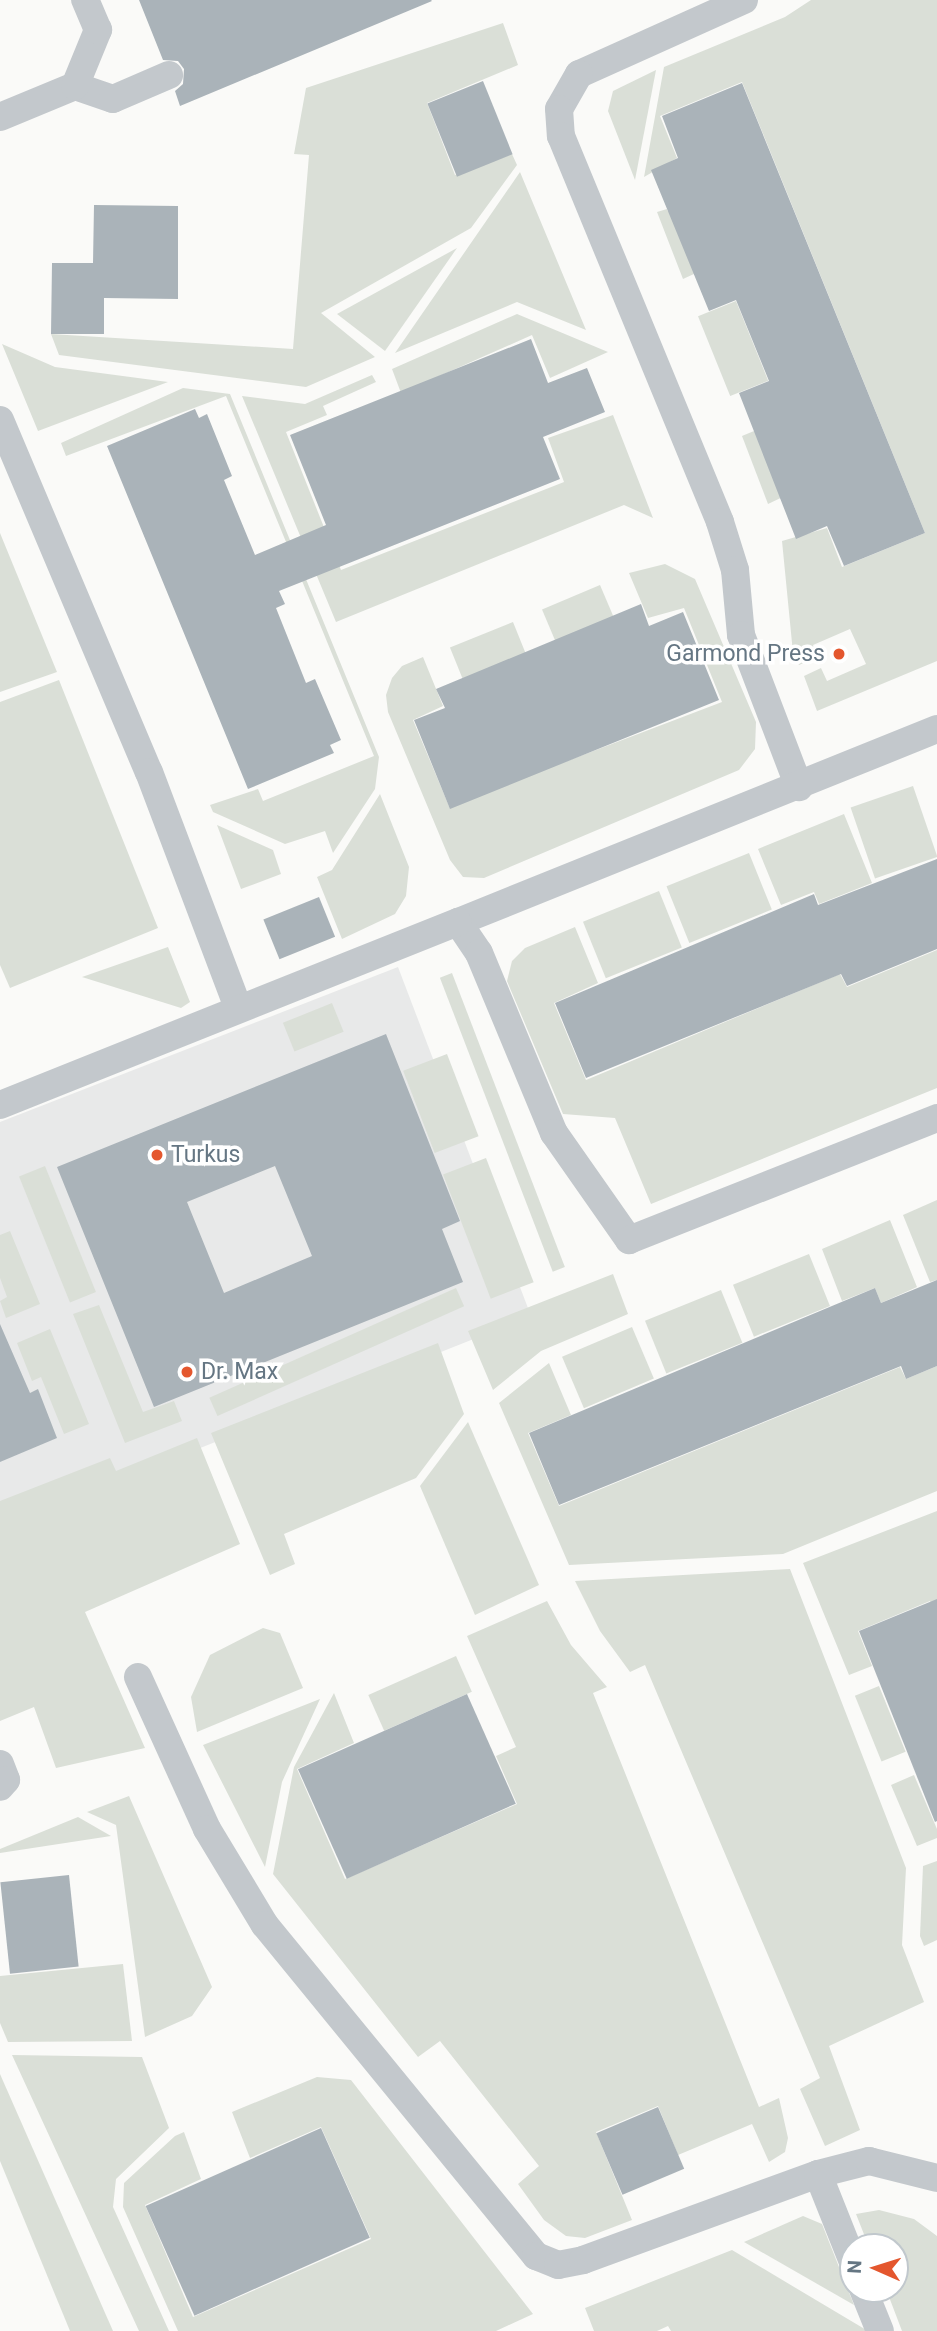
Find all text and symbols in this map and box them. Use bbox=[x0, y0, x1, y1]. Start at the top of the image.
place label: Garmond Press bbox=[666, 640, 825, 668]
marker: Garmond Press bbox=[831, 646, 847, 662]
place label: Turkus bbox=[171, 1141, 240, 1169]
marker: Turkus bbox=[149, 1147, 165, 1163]
place label: Dr. Max bbox=[201, 1358, 278, 1386]
marker: Dr. Max bbox=[179, 1364, 195, 1380]
north arrow bbox=[839, 2233, 909, 2303]
text: N bbox=[843, 2260, 866, 2274]

